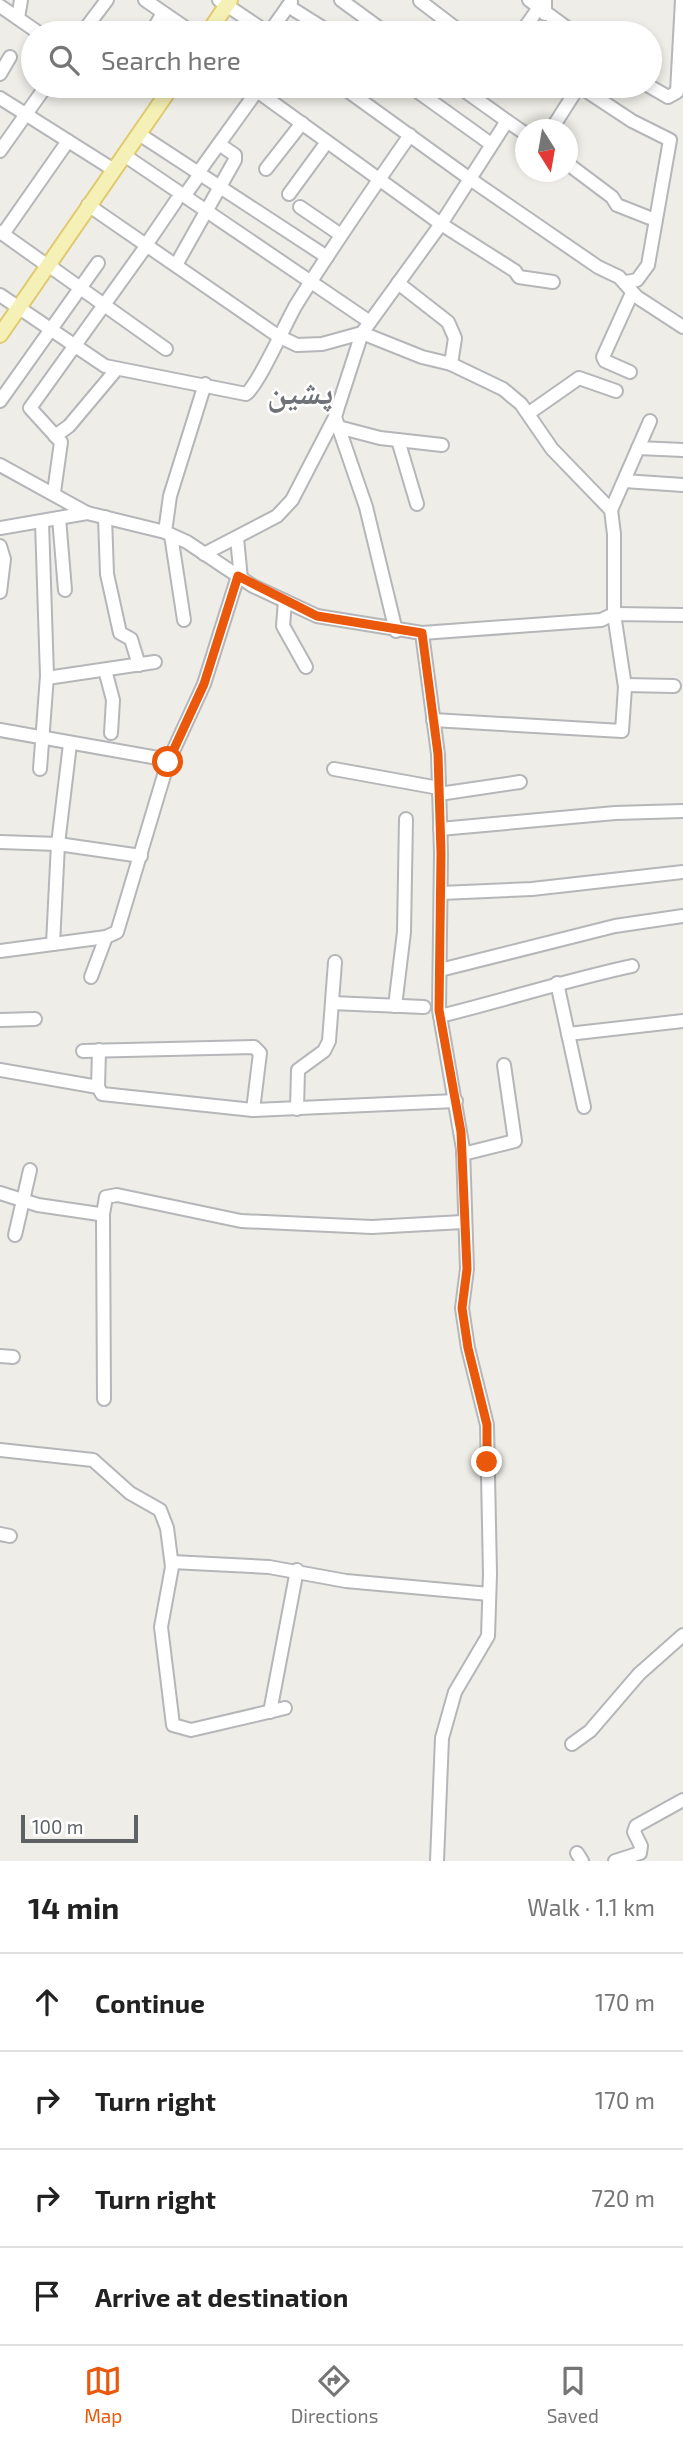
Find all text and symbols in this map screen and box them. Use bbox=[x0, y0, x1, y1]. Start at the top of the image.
search box bbox=[21, 21, 662, 98]
icon: search bbox=[45, 41, 83, 79]
text: Search here bbox=[101, 44, 241, 75]
north arrow bbox=[515, 119, 578, 182]
district label: پشین bbox=[267, 371, 333, 413]
route start bbox=[152, 746, 183, 777]
route end bbox=[471, 1446, 502, 1477]
scale bar bbox=[21, 1812, 138, 1844]
text: 100 m bbox=[32, 1815, 83, 1838]
text: 14 min bbox=[28, 1889, 119, 1925]
text: Walk · 1.1 km bbox=[527, 1893, 655, 1921]
icon: ahead bbox=[28, 1983, 66, 2021]
text: Continue bbox=[95, 1987, 205, 2018]
text: 170 m bbox=[595, 1988, 655, 2016]
icon: right bbox=[28, 2081, 66, 2119]
text: Turn right bbox=[95, 2085, 216, 2116]
text: 170 m bbox=[595, 2086, 655, 2114]
icon: right bbox=[28, 2179, 66, 2217]
text: Turn right bbox=[95, 2183, 216, 2214]
text: 720 m bbox=[591, 2184, 655, 2212]
icon: arrive bbox=[28, 2277, 66, 2315]
text: Arrive at destination bbox=[95, 2281, 348, 2312]
tab: Map bbox=[84, 2362, 122, 2427]
tab: Directions bbox=[291, 2362, 378, 2427]
tab: Saved bbox=[547, 2362, 599, 2427]

